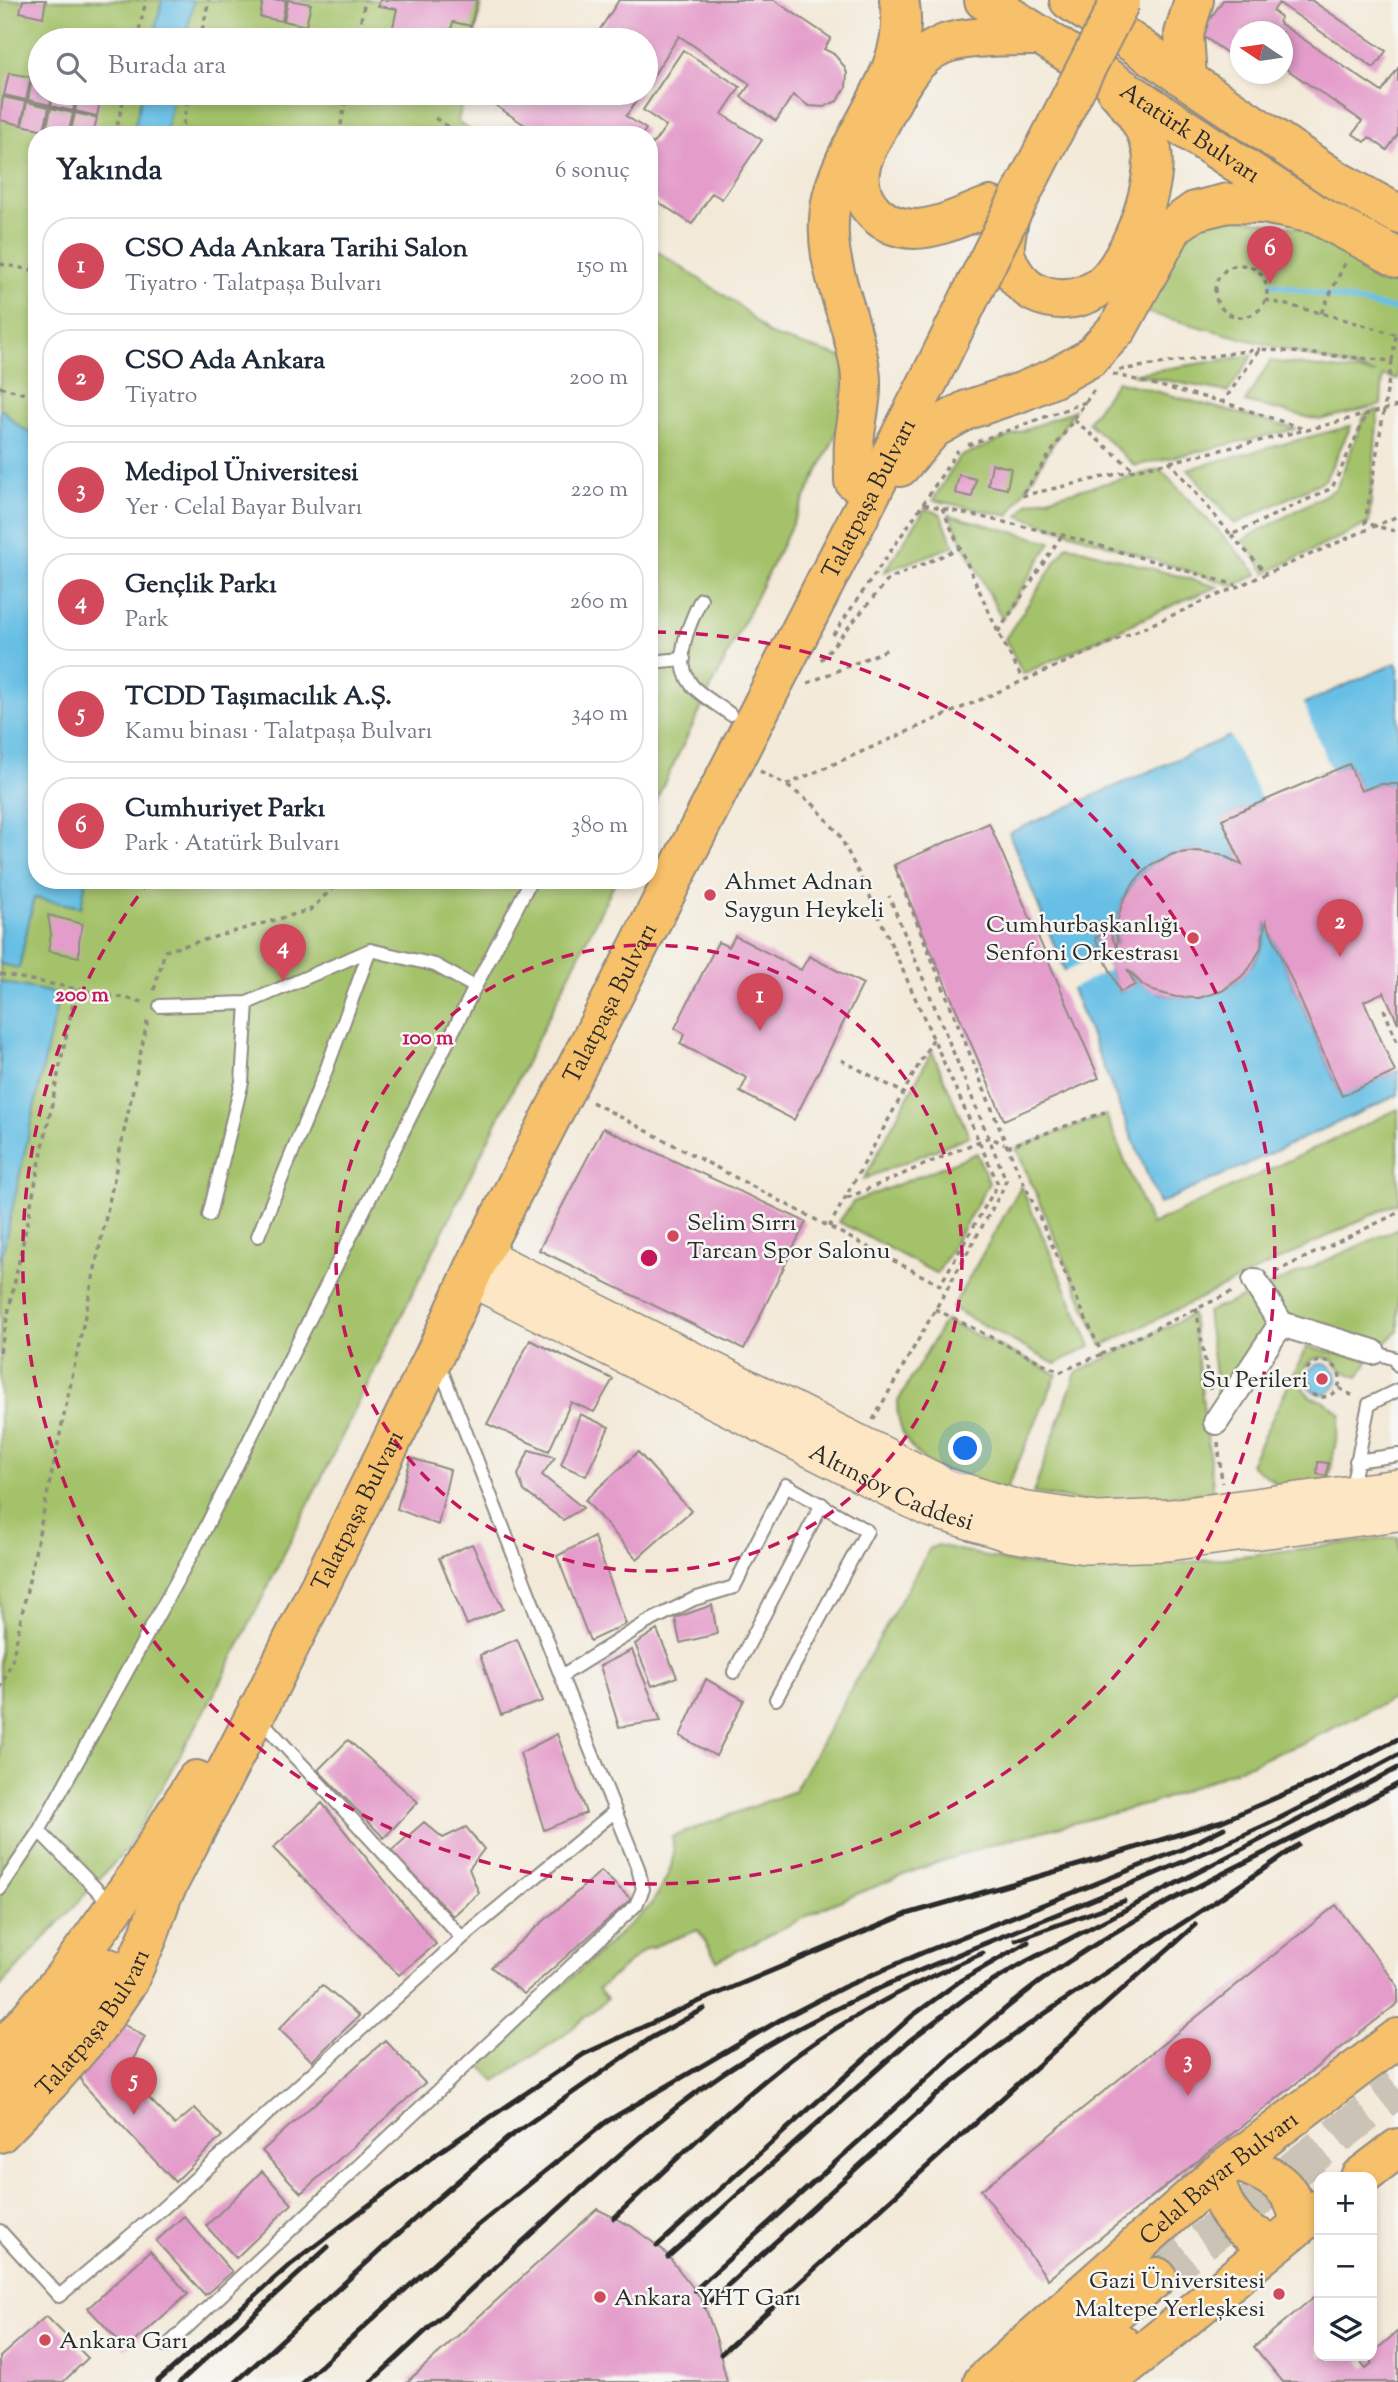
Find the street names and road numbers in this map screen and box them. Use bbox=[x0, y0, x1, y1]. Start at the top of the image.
street label: Atatürk Bulvarı bbox=[1112, 75, 1266, 193]
street label: Talatpaşa Bulvarı bbox=[815, 413, 925, 586]
street label: Talatpaşa Bulvarı bbox=[556, 918, 667, 1090]
street label: Talatpaşa Bulvarı bbox=[304, 1425, 413, 1598]
street label: Altınsoy Caddesi bbox=[803, 1436, 978, 1541]
street label: Talatpaşa Bulvarı bbox=[29, 1944, 160, 2106]
street label: Celal Bayar Bulvarı bbox=[1133, 2104, 1306, 2254]

